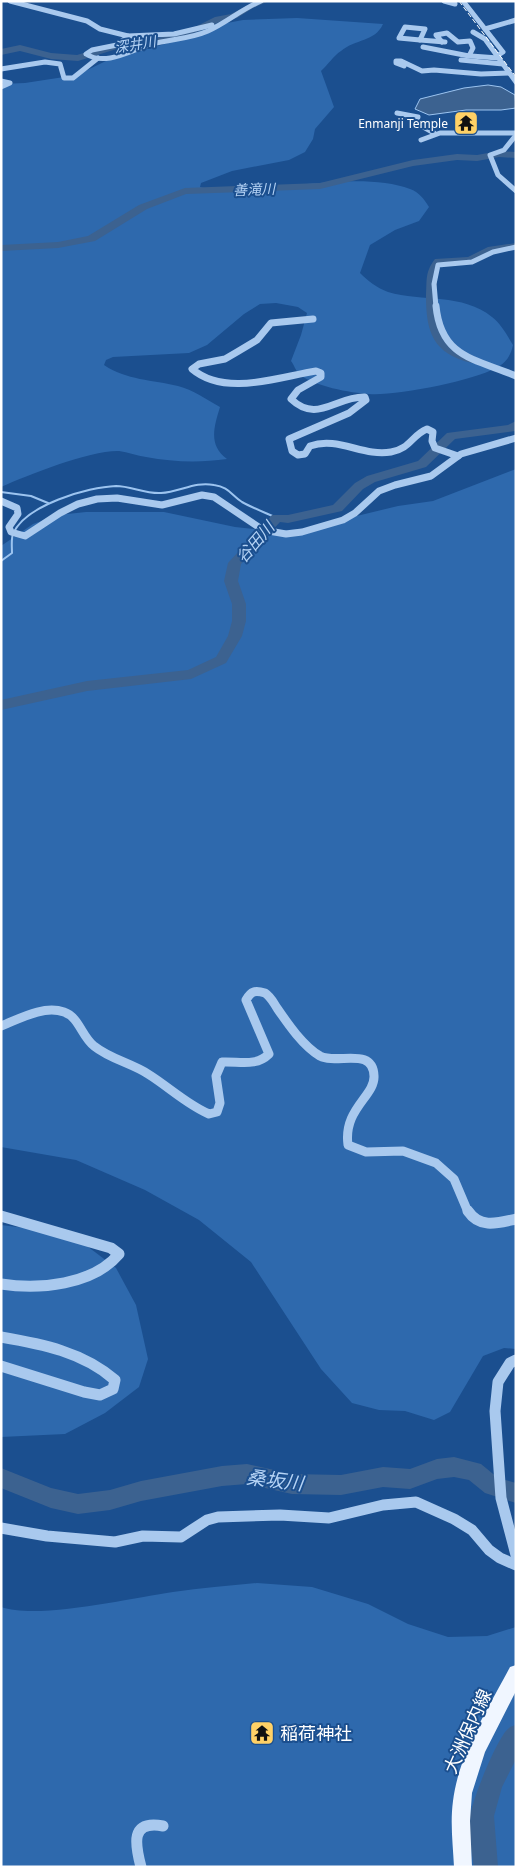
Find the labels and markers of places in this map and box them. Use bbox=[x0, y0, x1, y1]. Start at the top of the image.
temple icon: Enmanji Temple bbox=[453, 110, 479, 136]
place label: Enmanji Temple bbox=[358, 115, 448, 132]
temple icon: 稲荷神社 bbox=[249, 1720, 275, 1746]
place label: 稲荷神社 bbox=[280, 1721, 352, 1745]

